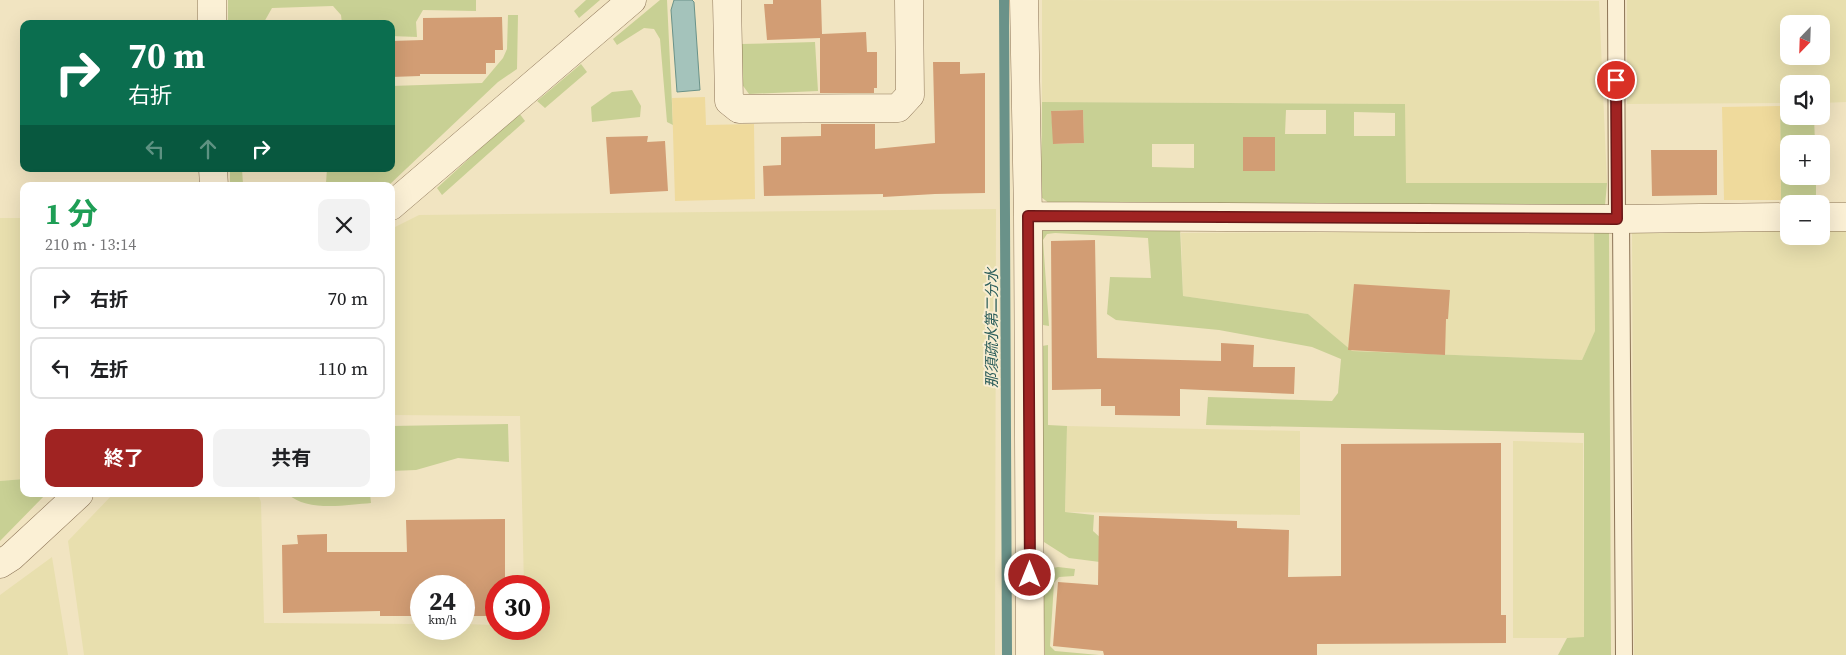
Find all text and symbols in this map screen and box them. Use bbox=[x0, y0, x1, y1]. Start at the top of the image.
north arrow bbox=[1780, 15, 1830, 65]
map controls bbox=[1780, 15, 1830, 245]
text: 70 m bbox=[128, 32, 205, 80]
icon: right bbox=[45, 40, 110, 105]
pin bbox=[1595, 59, 1637, 101]
icon: arrive bbox=[1602, 66, 1630, 94]
button: sound bbox=[1780, 75, 1830, 125]
text: 右折 bbox=[128, 80, 172, 110]
icon: left bbox=[141, 135, 169, 163]
icon: ahead bbox=[194, 135, 222, 163]
icon: right bbox=[247, 135, 275, 163]
button: + bbox=[1780, 135, 1830, 185]
text: 1 分 bbox=[45, 193, 98, 234]
button: − bbox=[1780, 195, 1830, 245]
button: close bbox=[318, 199, 370, 251]
text: 210 m · 13:14 bbox=[45, 233, 136, 255]
water label: 那須疏水第二分水 bbox=[981, 266, 1002, 388]
icon: right bbox=[47, 284, 75, 312]
text: 70 m bbox=[327, 285, 368, 311]
text: 右折 bbox=[90, 286, 128, 312]
icon: left bbox=[47, 354, 75, 382]
text: 110 m bbox=[318, 355, 368, 381]
text: 左折 bbox=[90, 356, 128, 382]
button: 終了 bbox=[45, 429, 203, 487]
button: 共有 bbox=[213, 429, 370, 487]
position arrow bbox=[1003, 548, 1055, 600]
speed limit sign: 30 bbox=[485, 575, 550, 640]
text: 24 bbox=[429, 584, 456, 618]
text: km/h bbox=[428, 612, 457, 628]

